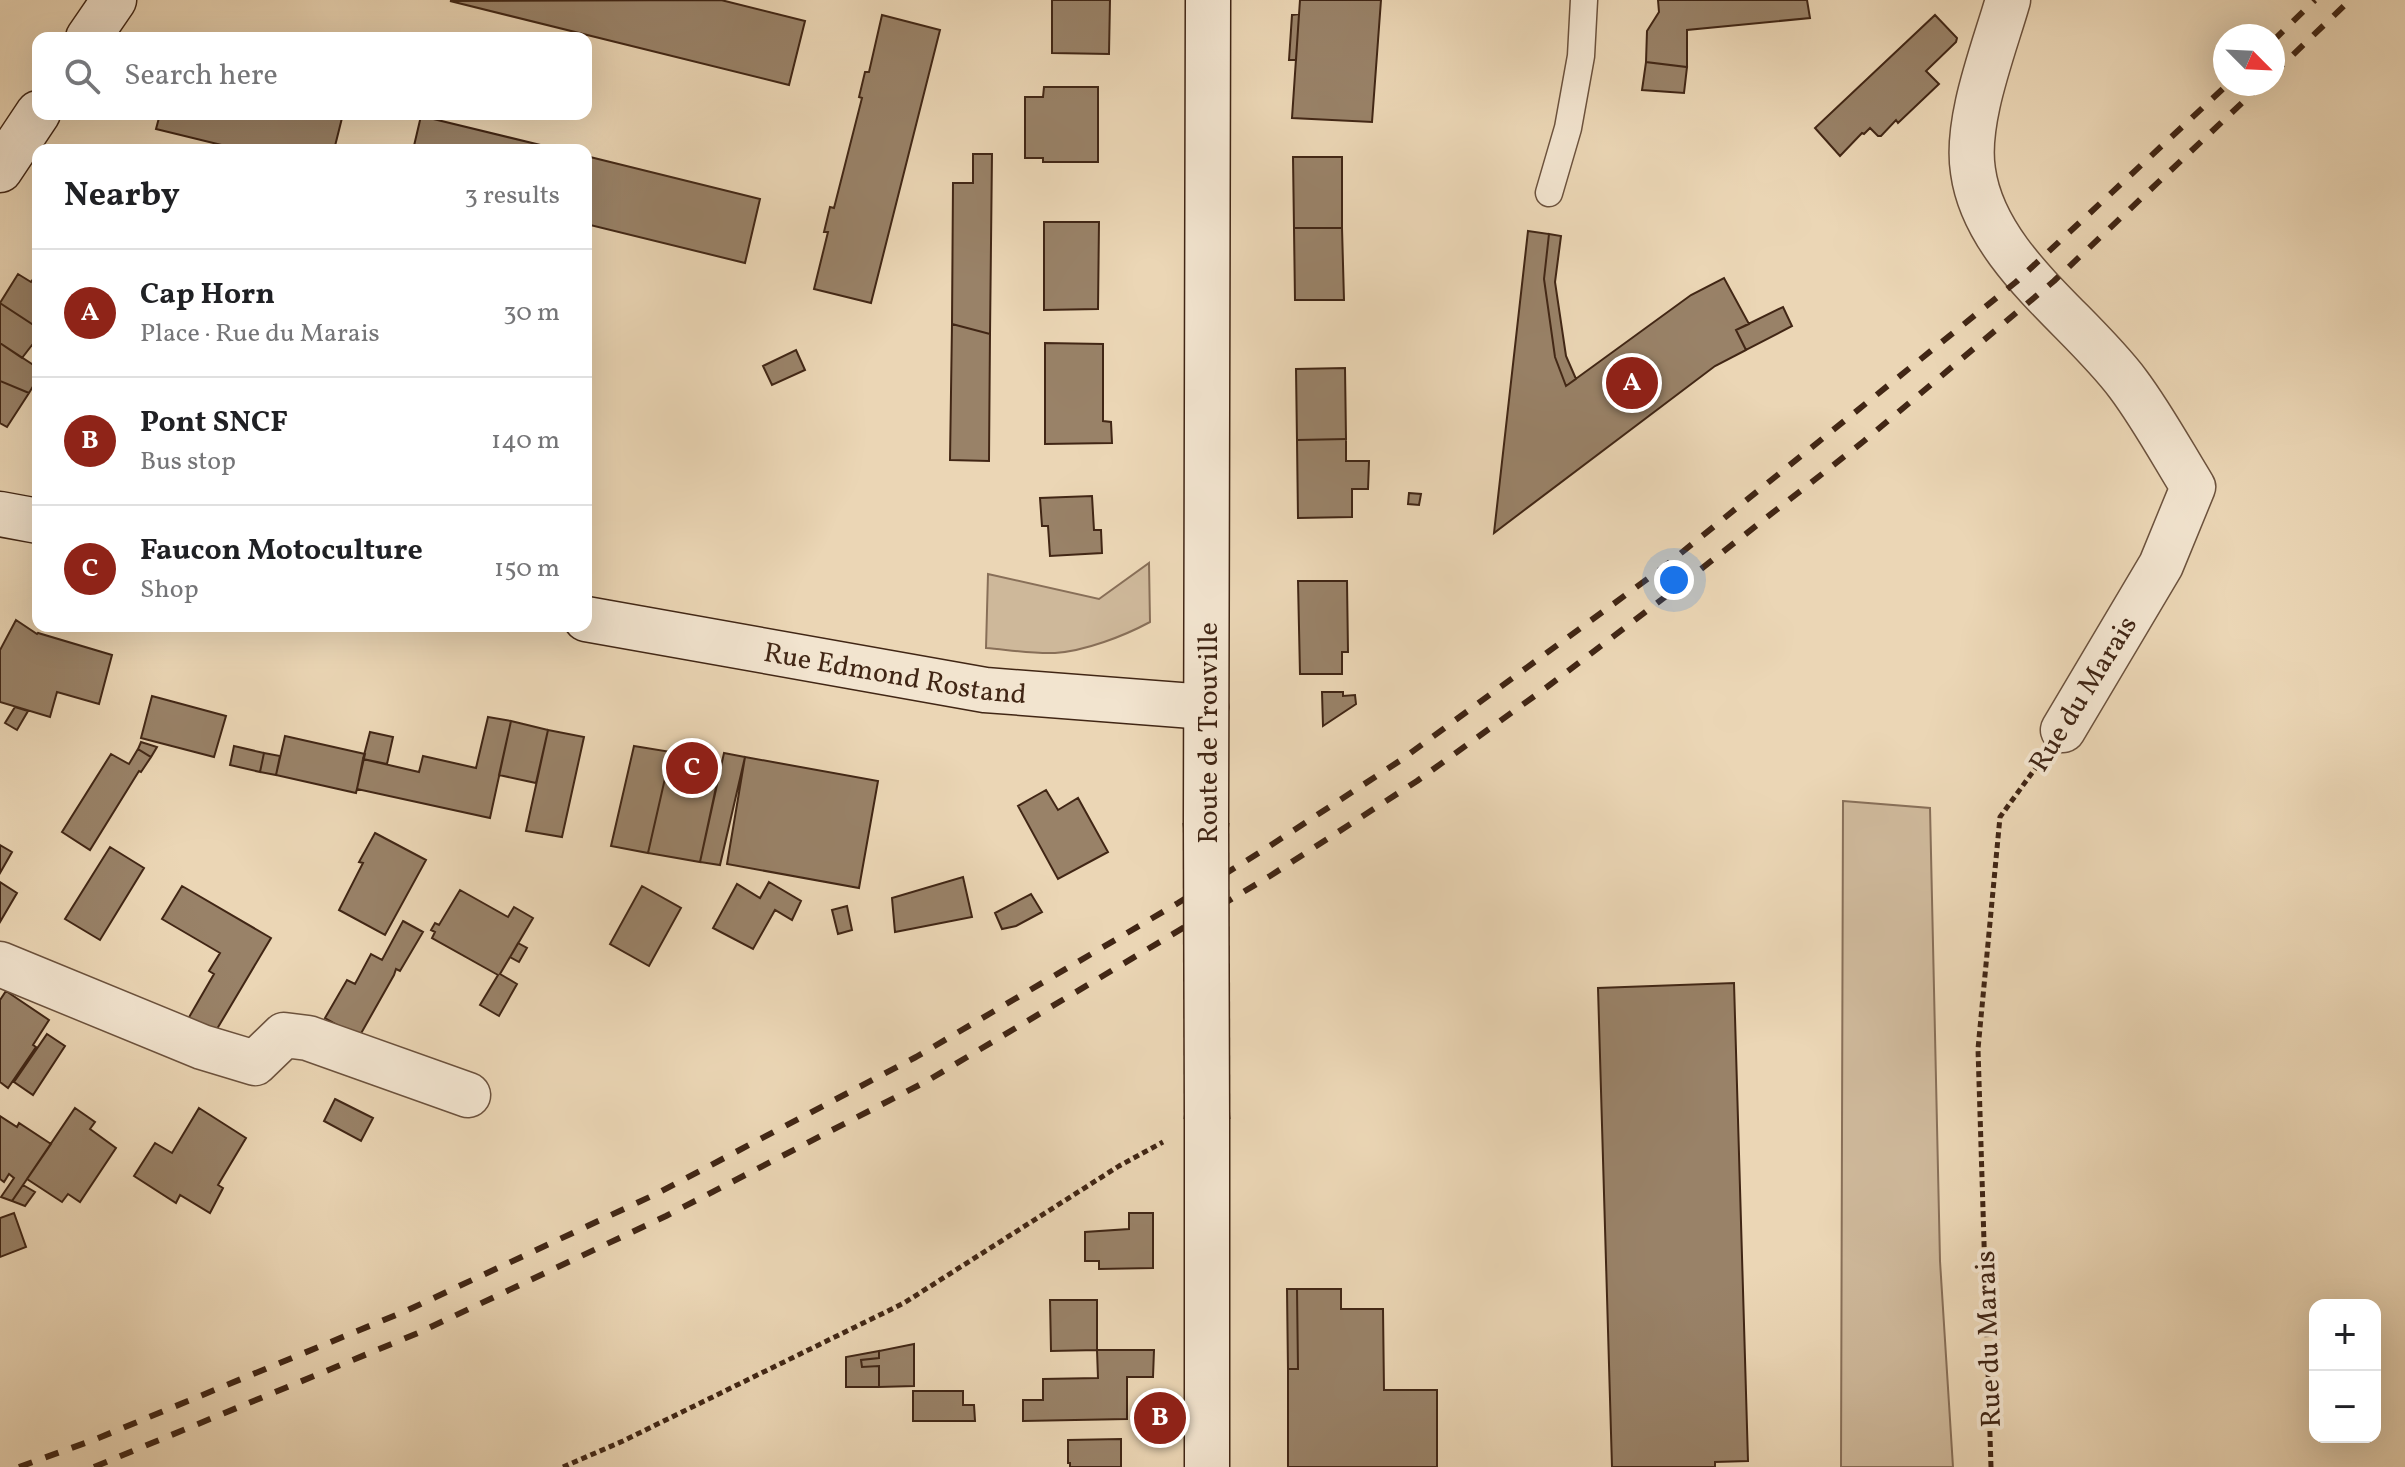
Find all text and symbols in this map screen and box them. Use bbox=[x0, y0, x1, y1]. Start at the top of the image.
north arrow bbox=[2213, 24, 2285, 96]
search box bbox=[32, 32, 592, 120]
icon: search bbox=[60, 54, 104, 98]
text: Search here bbox=[124, 55, 278, 97]
text: Nearby bbox=[64, 173, 180, 220]
text: 3 results bbox=[464, 178, 560, 214]
text: Cap Horn bbox=[140, 274, 275, 316]
text: A bbox=[81, 295, 99, 331]
text: 30 m bbox=[503, 295, 560, 331]
text: Place · Rue du Marais bbox=[140, 316, 380, 352]
pin: A bbox=[1606, 353, 1658, 413]
text: Pont SNCF bbox=[140, 402, 288, 444]
text: B bbox=[81, 423, 99, 459]
text: 140 m bbox=[491, 423, 560, 459]
text: Bus stop bbox=[140, 444, 236, 480]
text: Faucon Motoculture bbox=[140, 530, 423, 572]
text: C bbox=[82, 551, 98, 587]
text: 150 m bbox=[494, 551, 560, 587]
your location bbox=[1654, 560, 1694, 600]
text: Shop bbox=[140, 572, 199, 608]
street label: Rue du Marais bbox=[2021, 609, 2148, 780]
street label: Route de Trouville bbox=[1190, 622, 1229, 844]
street label: Rue Edmond Rostand bbox=[760, 634, 1028, 715]
pin: C bbox=[666, 738, 718, 798]
street label: Rue du Marais bbox=[1967, 1250, 2012, 1428]
map controls bbox=[2309, 1299, 2381, 1443]
button: + bbox=[2309, 1299, 2381, 1371]
button: − bbox=[2309, 1371, 2381, 1443]
pin: B bbox=[1134, 1388, 1186, 1448]

